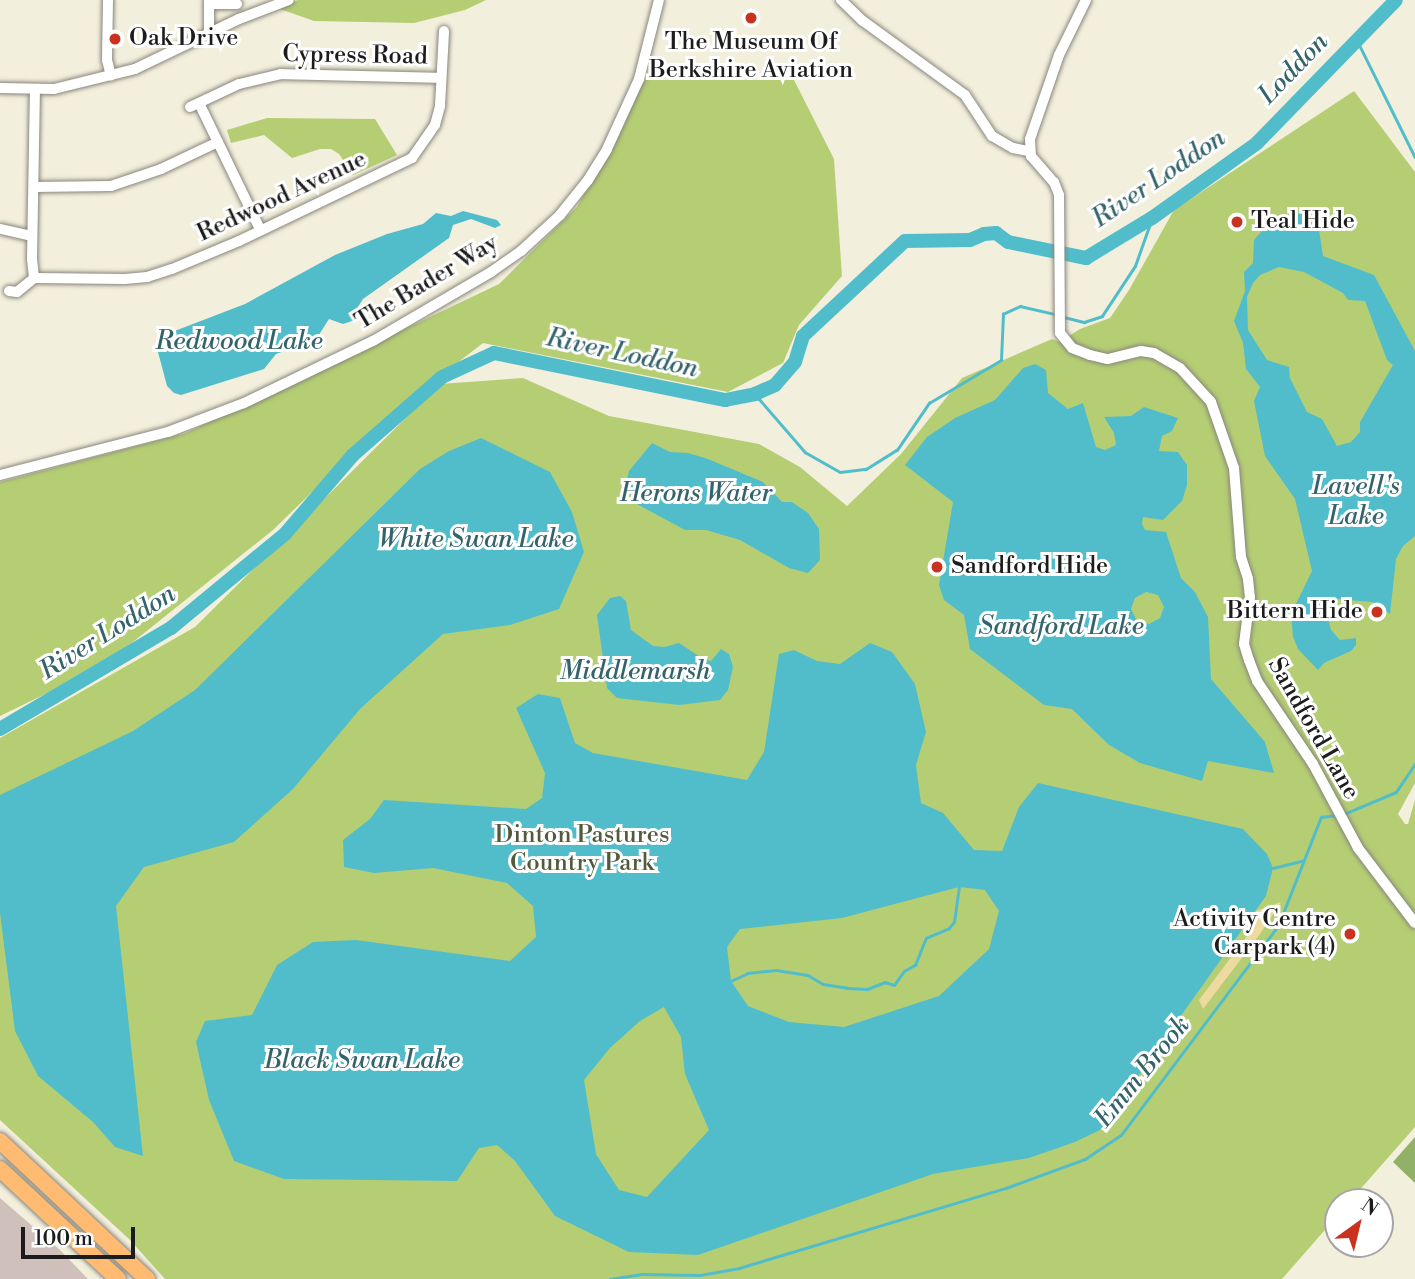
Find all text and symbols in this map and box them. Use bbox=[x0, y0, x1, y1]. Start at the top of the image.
marker: The Museum Of Berkshire Aviation bbox=[743, 10, 759, 26]
place label: Oak Drive bbox=[129, 25, 238, 53]
water label: Loddon bbox=[1253, 27, 1335, 111]
place label: The Museum Of Berkshire Aviation bbox=[649, 29, 853, 85]
marker: Oak Drive bbox=[107, 31, 123, 47]
street label: Cypress Road bbox=[282, 40, 428, 72]
water label: River Loddon bbox=[1086, 123, 1232, 235]
street label: Redwood Avenue bbox=[193, 145, 371, 249]
place label: Teal Hide bbox=[1251, 208, 1355, 236]
marker: Teal Hide bbox=[1229, 214, 1245, 230]
street label: The Bader Way bbox=[350, 229, 504, 337]
water label: River Loddon bbox=[543, 323, 701, 385]
water label: Redwood Lake bbox=[155, 326, 323, 358]
water label: Lavell's Lake bbox=[1312, 471, 1400, 532]
water label: Herons Water bbox=[620, 478, 772, 510]
water label: White Swan Lake bbox=[378, 524, 574, 556]
place label: Sandford Hide bbox=[951, 553, 1108, 581]
marker: Sandford Hide bbox=[929, 559, 945, 575]
water label: River Loddon bbox=[34, 579, 182, 687]
place label: Bittern Hide bbox=[1227, 598, 1363, 626]
marker: Bittern Hide bbox=[1369, 604, 1385, 620]
water label: Sandford Lake bbox=[978, 611, 1144, 643]
street label: Sandford Lane bbox=[1261, 653, 1365, 805]
water label: Middlemarsh bbox=[559, 656, 711, 688]
park label: Dinton Pastures Country Park bbox=[495, 822, 669, 878]
place label: Activity Centre Carpark (4) bbox=[1173, 906, 1336, 962]
marker: Activity Centre Carpark (4) bbox=[1342, 926, 1358, 942]
water label: Emm Brook bbox=[1089, 1010, 1197, 1134]
water label: Black Swan Lake bbox=[264, 1045, 460, 1077]
north arrow bbox=[1324, 1188, 1394, 1258]
text: N bbox=[1357, 1193, 1383, 1221]
scale bar bbox=[24, 1212, 138, 1256]
text: 100 m bbox=[34, 1226, 93, 1252]

